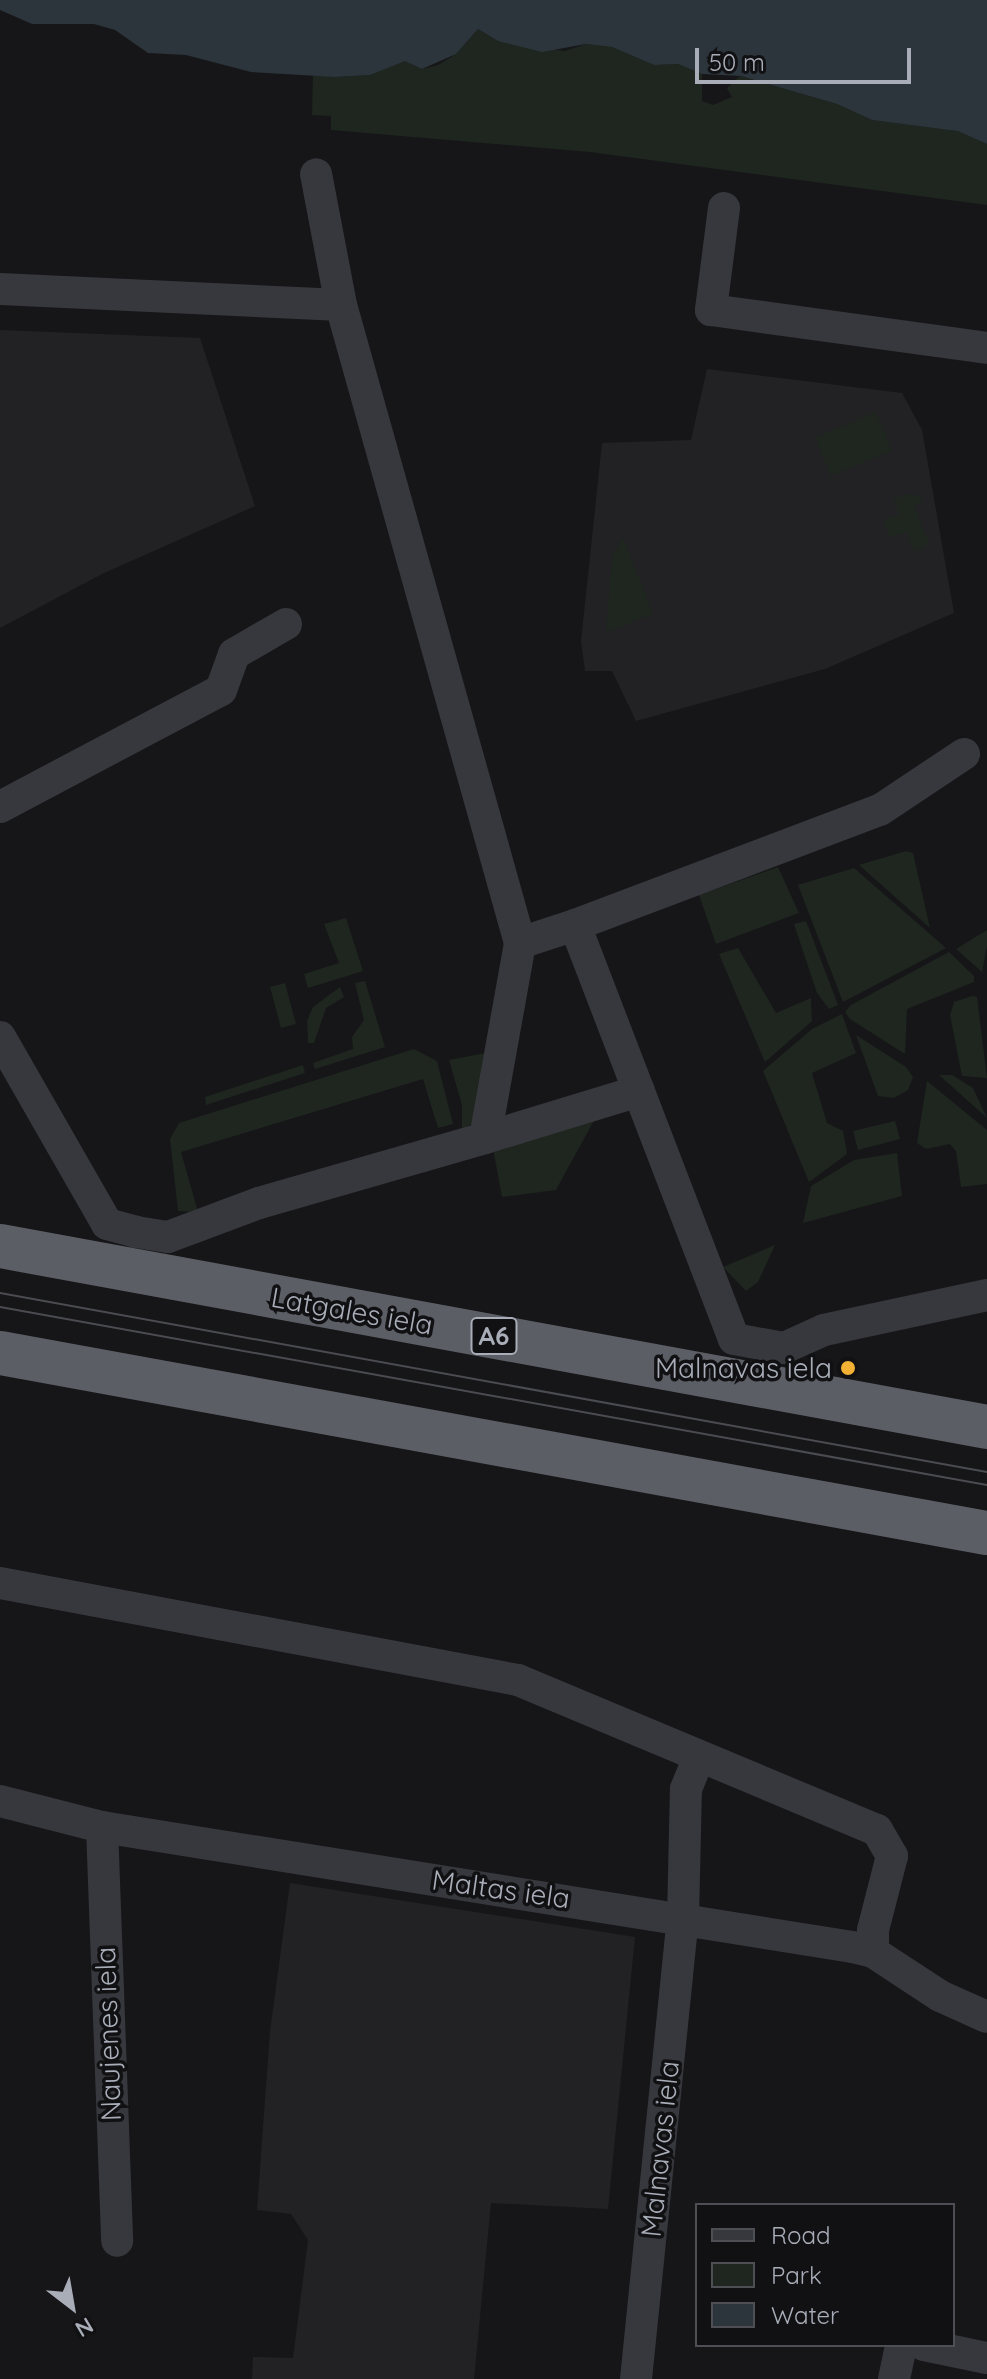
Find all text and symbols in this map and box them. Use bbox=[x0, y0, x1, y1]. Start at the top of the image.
scale bar bbox=[699, 32, 915, 82]
text: 50 m bbox=[709, 47, 765, 77]
street label: Latgales iela bbox=[269, 1280, 435, 1342]
road number: A6 bbox=[470, 1314, 518, 1358]
place label: Malnavas iela bbox=[655, 1351, 832, 1385]
marker: Malnavas iela bbox=[839, 1359, 857, 1377]
street label: Maltas iela bbox=[430, 1863, 572, 1915]
street label: Naujenes iela bbox=[88, 1946, 128, 2122]
street label: Malnavas iela bbox=[634, 2059, 686, 2239]
legend bbox=[695, 2203, 955, 2347]
text: Road bbox=[771, 2220, 831, 2250]
text: Park bbox=[771, 2260, 822, 2290]
north arrow bbox=[32, 2267, 112, 2347]
text: Water bbox=[771, 2300, 839, 2330]
text: N bbox=[70, 2311, 99, 2344]

